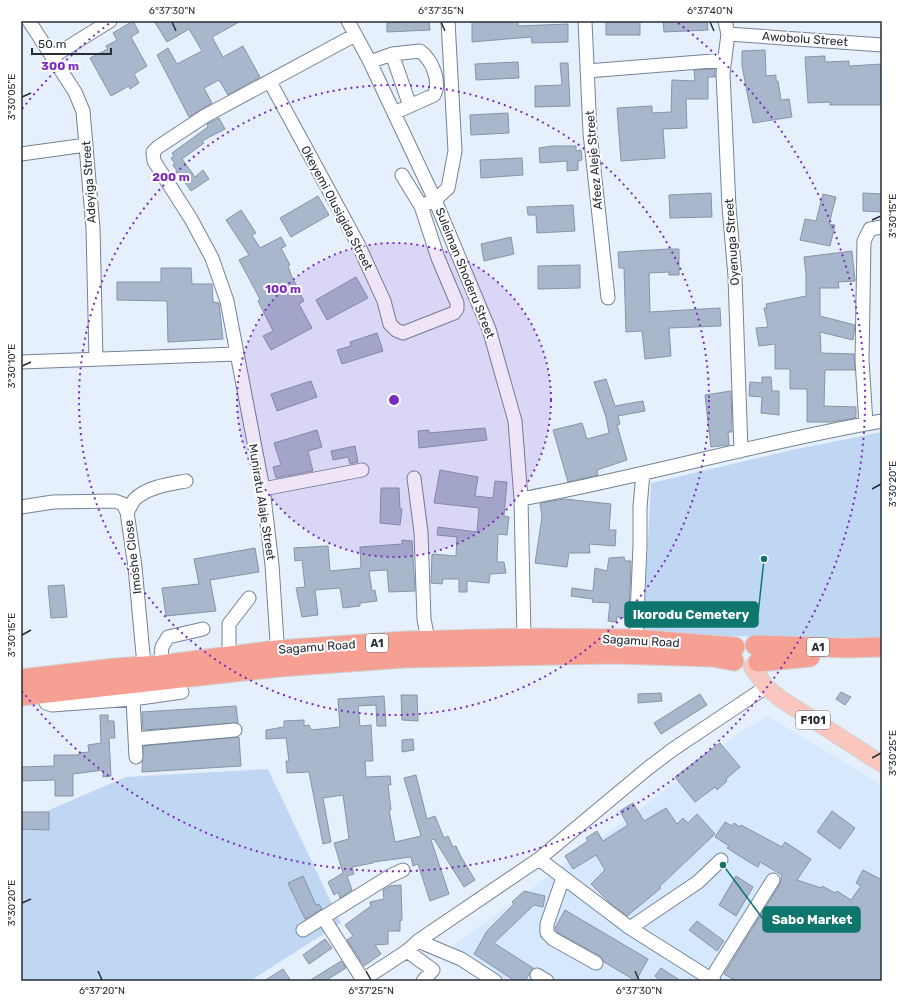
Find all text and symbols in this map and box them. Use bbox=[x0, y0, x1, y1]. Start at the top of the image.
text: 6°37'30"N bbox=[149, 5, 195, 17]
text: 6°37'35"N bbox=[418, 5, 464, 17]
text: 6°37'40"N bbox=[687, 5, 733, 17]
street label: Awobolu Street bbox=[762, 29, 849, 49]
scale bar bbox=[32, 30, 111, 56]
text: 50 m bbox=[38, 37, 66, 51]
text: 300 m bbox=[41, 59, 79, 73]
text: 3°30'05"E bbox=[6, 74, 18, 120]
street label: Afeez Aleje Street bbox=[583, 110, 605, 210]
street label: Adeyiga Street bbox=[79, 140, 99, 224]
street label: Okeyemi Olusigida Street bbox=[298, 143, 376, 273]
text: 200 m bbox=[152, 170, 190, 184]
text: 3°30'15"E bbox=[887, 194, 899, 238]
street label: Oyenuga Street bbox=[722, 198, 742, 286]
street label: Suleiman Shoderu Street bbox=[432, 206, 498, 341]
text: 100 m bbox=[265, 282, 301, 296]
text: 3°30'10"E bbox=[6, 344, 18, 388]
centre of rings bbox=[387, 393, 401, 407]
street label: Muniratu Alaje Street bbox=[246, 443, 278, 561]
text: 3°30'20"E bbox=[887, 461, 899, 507]
street label: Imoshe Close bbox=[121, 519, 144, 595]
callout: Ikorodu Cemetery bbox=[625, 602, 758, 627]
text: Ikorodu Cemetery bbox=[633, 607, 749, 622]
text: 3°30'15"E bbox=[6, 613, 18, 657]
street label: Sagamu Road bbox=[602, 632, 680, 650]
road number: A1 bbox=[366, 634, 388, 652]
street label: Sagamu Road bbox=[278, 637, 356, 657]
road number: A1 bbox=[807, 638, 829, 656]
road number: F101 bbox=[796, 711, 830, 729]
text: 3°30'25"E bbox=[887, 730, 899, 776]
text: 3°30'20"E bbox=[6, 880, 18, 926]
callout: Sabo Market bbox=[763, 907, 860, 932]
text: Sabo Market bbox=[772, 912, 852, 927]
text: 6°37'20"N bbox=[79, 985, 125, 997]
text: 6°37'25"N bbox=[348, 985, 394, 997]
text: 6°37'30"N bbox=[616, 985, 662, 997]

